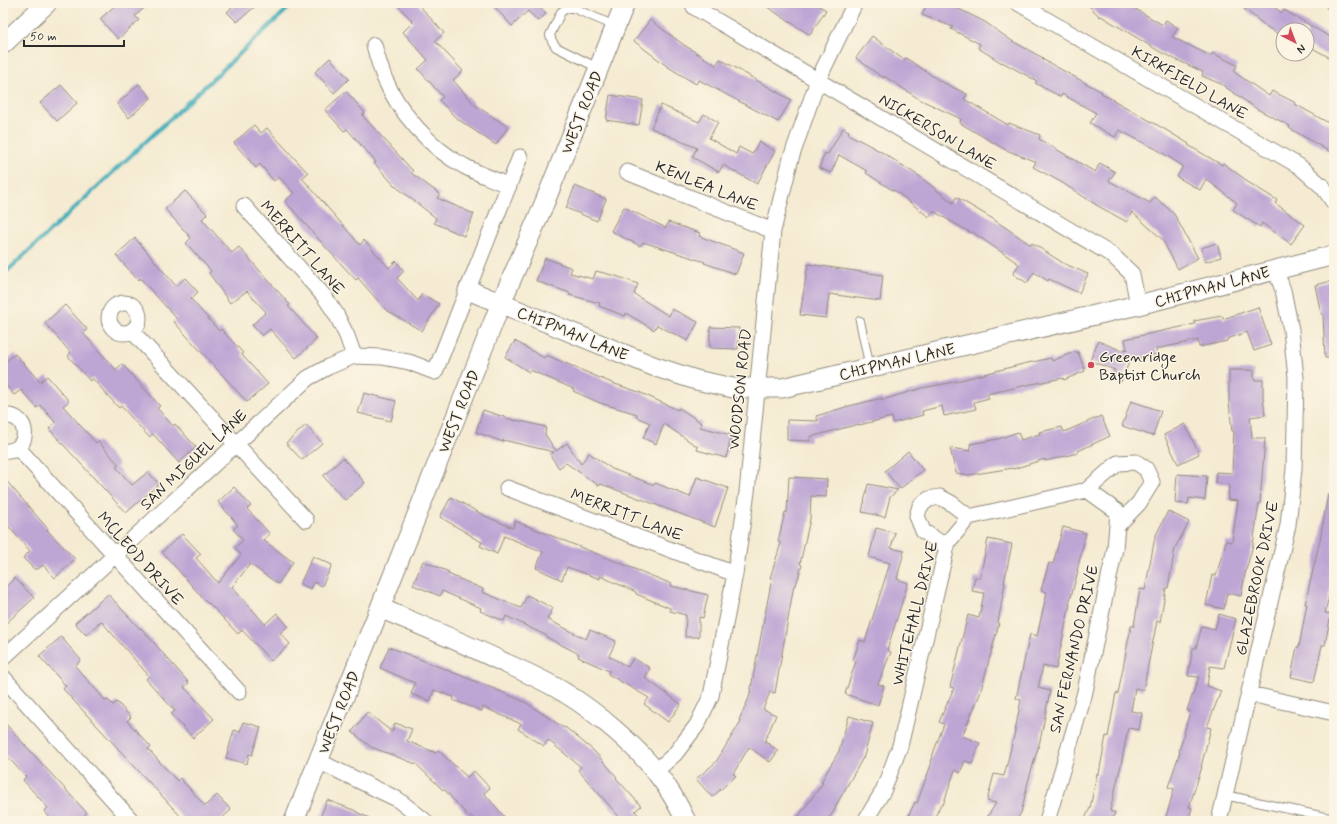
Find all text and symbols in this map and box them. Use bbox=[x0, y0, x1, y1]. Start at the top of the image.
scale bar bbox=[24, 22, 124, 48]
north arrow bbox=[1275, 22, 1315, 62]
text: 50 m bbox=[30, 29, 57, 45]
street label: KIRKFIELD LANE bbox=[1127, 41, 1251, 125]
text: N bbox=[1294, 41, 1308, 56]
street label: WEST ROAD bbox=[556, 68, 609, 157]
street label: NICKERSON LANE bbox=[875, 89, 1000, 176]
street label: KENLEA LANE bbox=[652, 156, 761, 217]
street label: MERRITT LANE bbox=[255, 196, 349, 300]
street label: CHIPMAN LANE bbox=[1152, 262, 1272, 313]
street label: CHIPMAN LANE bbox=[514, 302, 631, 366]
street label: WOODSON ROAD bbox=[724, 328, 757, 451]
street label: CHIPMAN LANE bbox=[837, 339, 957, 386]
place label: Greenridge Baptist Church bbox=[1099, 347, 1201, 386]
marker: Greenridge Baptist Church bbox=[1086, 360, 1096, 370]
street label: WEST ROAD bbox=[433, 367, 486, 456]
street label: SAN MIGUEL LANE bbox=[136, 405, 252, 515]
street label: MERRITT LANE bbox=[567, 484, 686, 546]
street label: GLAZEBROOK DRIVE bbox=[1231, 499, 1284, 658]
street label: MCLEOD DRIVE bbox=[92, 508, 188, 610]
street label: WHITEHALL DRIVE bbox=[887, 539, 944, 688]
street label: SAN FERNANDO DRIVE bbox=[1045, 563, 1104, 735]
street label: WEST ROAD bbox=[313, 668, 366, 757]

